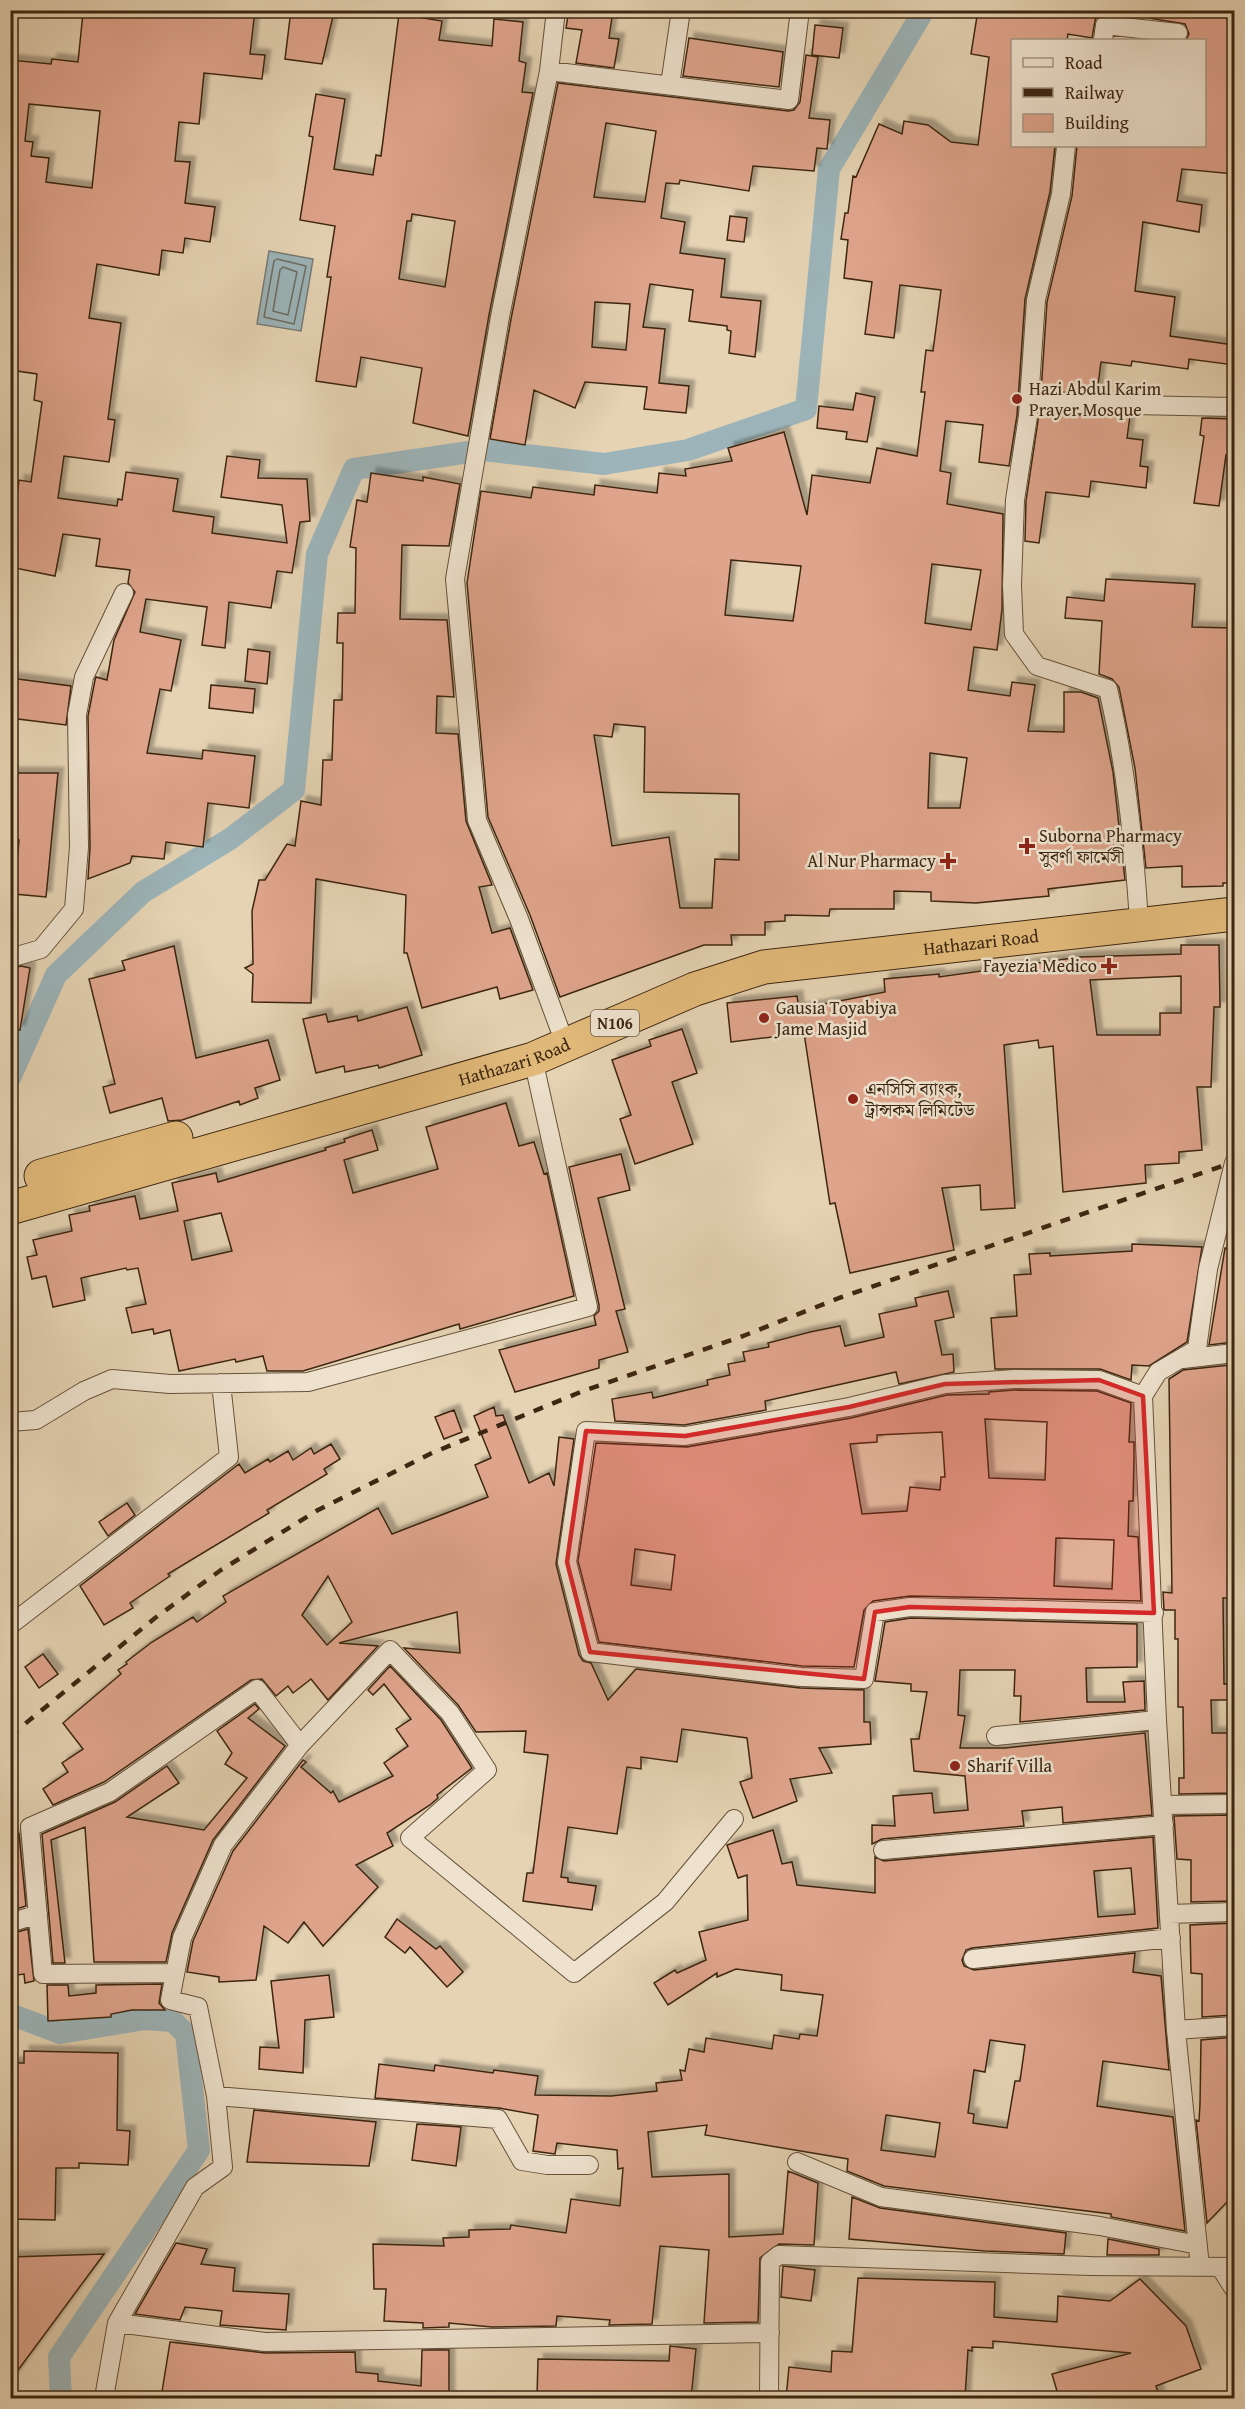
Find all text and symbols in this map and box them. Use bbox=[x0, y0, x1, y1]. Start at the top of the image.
legend bbox=[1011, 39, 1206, 147]
text: Road bbox=[1065, 49, 1103, 76]
text: Railway bbox=[1065, 79, 1124, 106]
text: Building bbox=[1065, 109, 1129, 136]
place label: Hazi Abdul Karim Prayer Mosque bbox=[1029, 375, 1162, 423]
marker: Hazi Abdul Karim Prayer Mosque bbox=[1010, 392, 1024, 406]
place label: Suborna Pharmacy সুবর্ণা ফার্মেসী bbox=[1038, 822, 1182, 870]
marker: Suborna Pharmacy সুবর্ণা ফার্মেসী bbox=[1020, 839, 1034, 853]
place label: Al Nur Pharmacy bbox=[807, 847, 936, 874]
marker: Al Nur Pharmacy bbox=[941, 854, 955, 868]
street label: Hathazari Road bbox=[922, 922, 1040, 962]
place label: Fayezia Medico bbox=[983, 952, 1097, 979]
marker: Fayezia Medico bbox=[1102, 959, 1116, 973]
place label: Gausia Toyabiya Jame Masjid bbox=[774, 994, 897, 1042]
road number: N106 bbox=[591, 1010, 639, 1036]
marker: Gausia Toyabiya Jame Masjid bbox=[757, 1011, 771, 1025]
street label: Hathazari Road bbox=[455, 1030, 574, 1093]
place label: এনসিসি ব্যাংক, ট্রান্সকম লিমিটেড bbox=[864, 1075, 975, 1123]
marker: এনসিসি ব্যাংক, ট্রান্সকম লিমিটেড bbox=[846, 1092, 860, 1106]
place label: Sharif Villa bbox=[967, 1752, 1053, 1779]
marker: Sharif Villa bbox=[948, 1759, 962, 1773]

